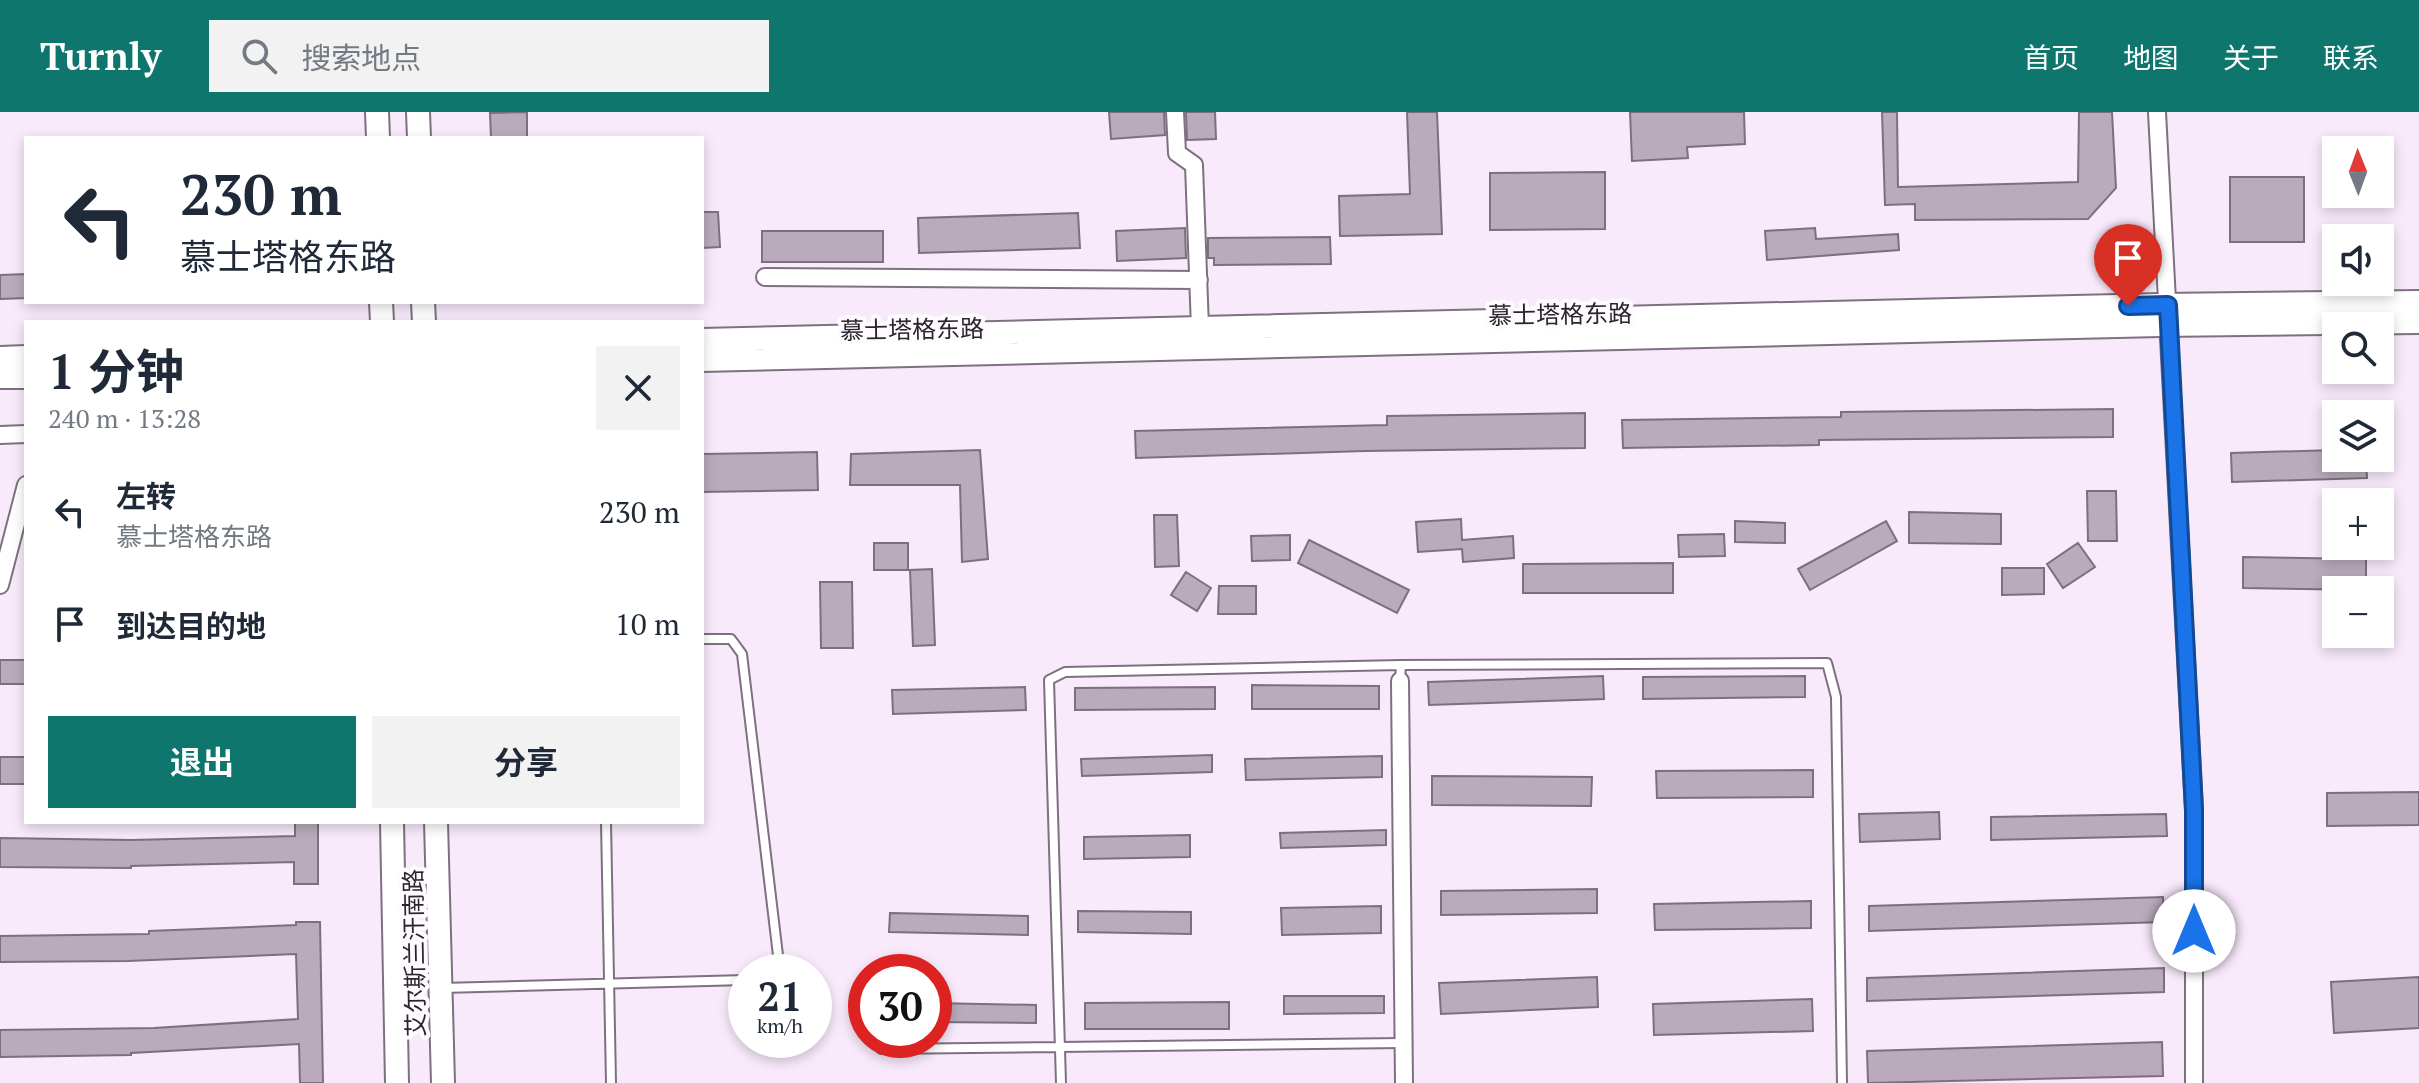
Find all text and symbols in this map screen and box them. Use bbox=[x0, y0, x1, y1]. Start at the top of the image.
search box bbox=[209, 20, 769, 92]
text: Turnly bbox=[40, 31, 161, 81]
icon: search bbox=[237, 34, 281, 78]
text: 搜索地点 bbox=[301, 38, 421, 78]
text: 首页 bbox=[2023, 39, 2079, 76]
text: 地图 bbox=[2123, 39, 2179, 76]
text: 关于 bbox=[2223, 39, 2279, 76]
text: 联系 bbox=[2323, 39, 2379, 76]
north arrow bbox=[2322, 136, 2394, 208]
map controls bbox=[2322, 136, 2394, 648]
text: 230 m bbox=[180, 157, 342, 231]
icon: left bbox=[48, 168, 152, 272]
pin bbox=[2094, 224, 2162, 306]
button: sound bbox=[2322, 224, 2394, 296]
text: 慕士塔格东路 bbox=[180, 233, 396, 280]
icon: arrive bbox=[2106, 236, 2150, 280]
street label: 慕士塔格东路 bbox=[1488, 297, 1632, 331]
street label: 慕士塔格东路 bbox=[840, 312, 984, 346]
button: search bbox=[2322, 312, 2394, 384]
text: 1 分钟 bbox=[48, 339, 184, 403]
button: close bbox=[596, 346, 680, 430]
button: layers bbox=[2322, 400, 2394, 472]
text: 240 m · 13:28 bbox=[48, 401, 201, 435]
text: 左转 bbox=[116, 476, 176, 516]
button: + bbox=[2322, 488, 2394, 560]
icon: left bbox=[48, 490, 92, 534]
text: 230 m bbox=[599, 492, 680, 532]
text: 慕士塔格东路 bbox=[116, 519, 272, 553]
button: − bbox=[2322, 576, 2394, 648]
icon: arrive bbox=[48, 602, 92, 646]
text: 10 m bbox=[615, 604, 680, 644]
text: 到达目的地 bbox=[116, 606, 266, 646]
button: 退出 bbox=[48, 716, 356, 808]
button: 分享 bbox=[372, 716, 680, 808]
street label: 艾尔斯兰汗南路 bbox=[397, 869, 431, 1037]
position arrow bbox=[2152, 889, 2236, 973]
speed limit sign: 30 bbox=[848, 954, 952, 1058]
text: 21 bbox=[757, 969, 803, 1022]
text: km/h bbox=[757, 1012, 803, 1039]

